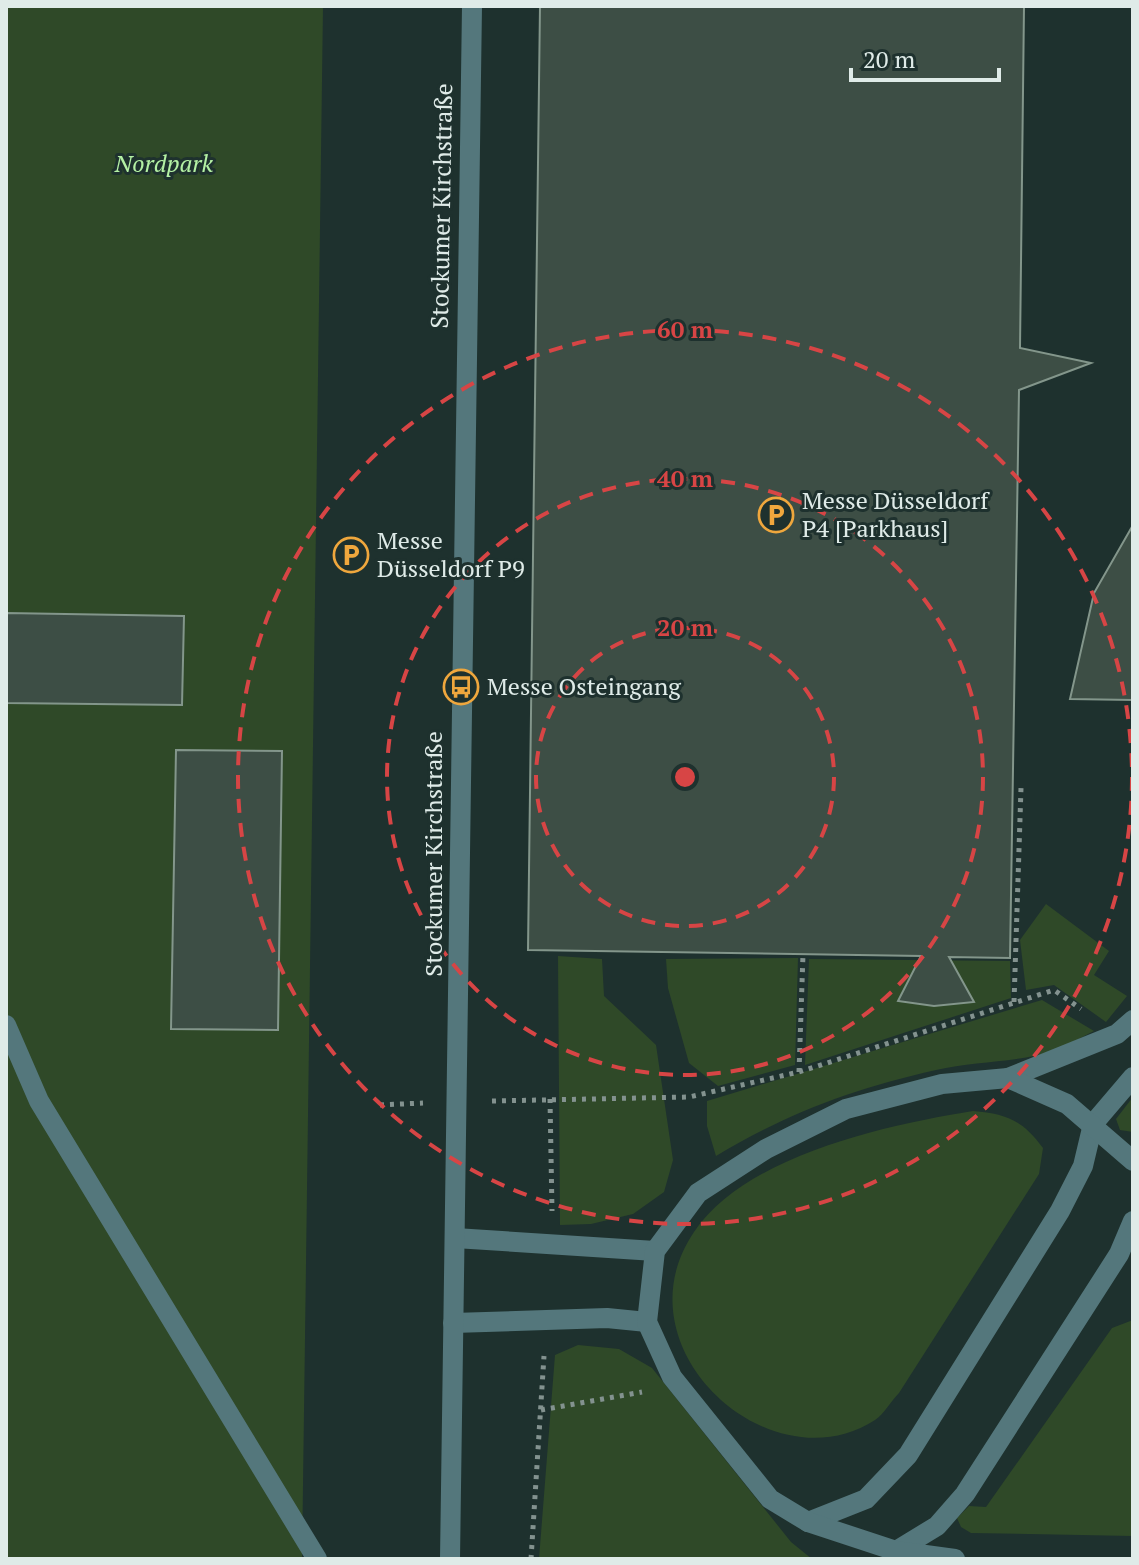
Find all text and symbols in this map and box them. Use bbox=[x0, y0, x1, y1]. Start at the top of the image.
scale bar bbox=[851, 32, 999, 82]
text: 20 m bbox=[863, 43, 915, 75]
street label: Stockumer Kirchstraße bbox=[423, 83, 459, 329]
park label: Nordpark bbox=[114, 147, 214, 179]
text: 60 m bbox=[657, 313, 713, 345]
text: 40 m bbox=[657, 462, 713, 494]
place label: Messe Düsseldorf P4 [Parkhaus] bbox=[802, 484, 990, 544]
parking icon: Messe Düsseldorf P4 [Parkhaus] bbox=[757, 496, 795, 534]
place label: Messe Düsseldorf P9 bbox=[377, 524, 525, 584]
parking icon: Messe Düsseldorf P9 bbox=[332, 536, 370, 574]
text: 20 m bbox=[657, 611, 713, 643]
bus stop icon: Messe Osteingang bbox=[442, 668, 480, 706]
place label: Messe Osteingang bbox=[487, 670, 681, 702]
street label: Stockumer Kirchstraße bbox=[417, 731, 449, 977]
centre of rings bbox=[671, 763, 699, 791]

